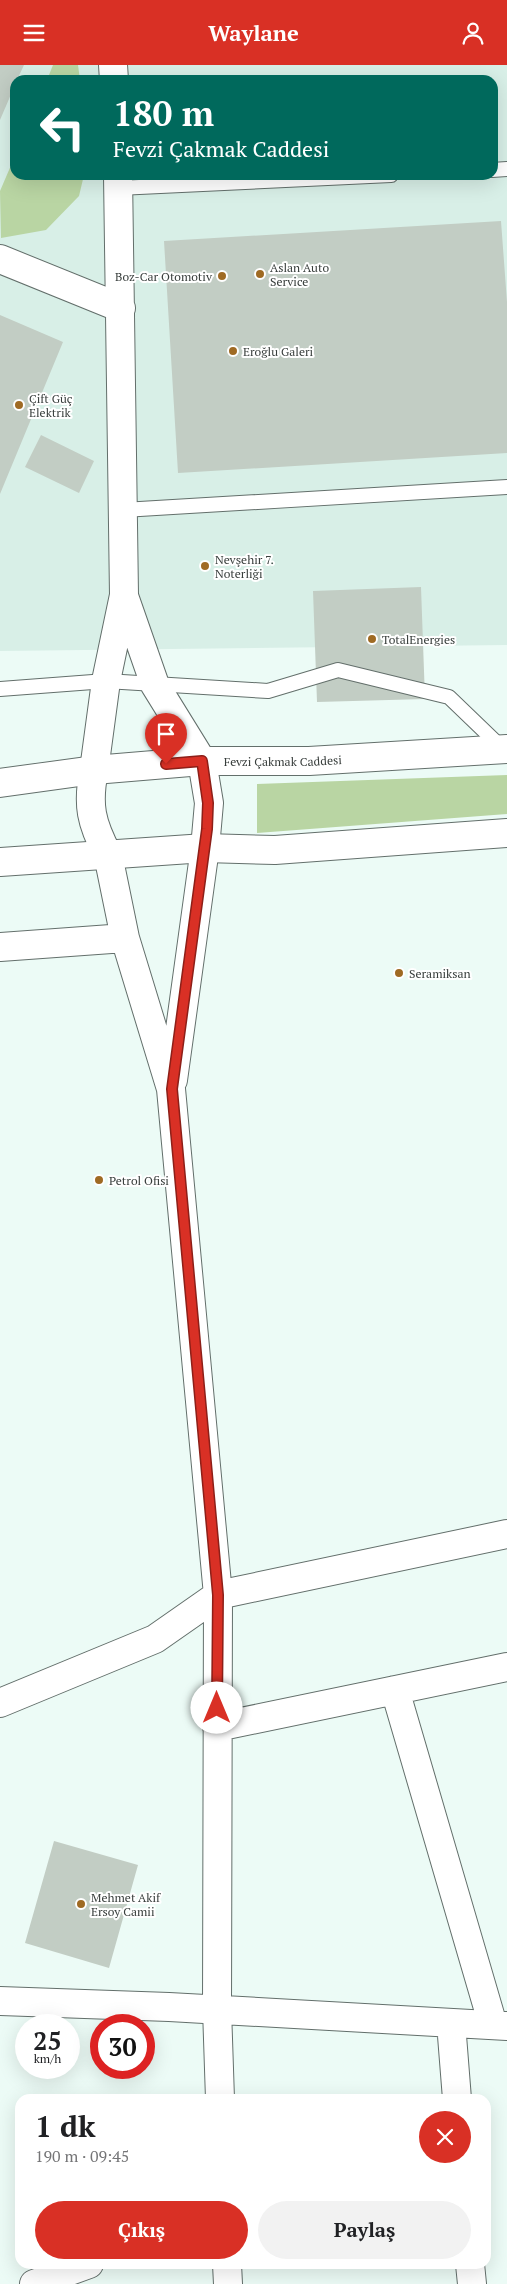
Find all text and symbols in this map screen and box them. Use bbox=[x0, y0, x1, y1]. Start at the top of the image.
text: Waylane bbox=[208, 18, 299, 47]
icon: menu bbox=[20, 19, 48, 47]
icon: person bbox=[459, 19, 487, 47]
text: 180 m bbox=[113, 90, 214, 136]
icon: left bbox=[30, 95, 95, 160]
text: Fevzi Çakmak Caddesi bbox=[113, 134, 329, 163]
place label: Aslan Auto Service bbox=[270, 260, 329, 289]
marker: Aslan Auto Service bbox=[254, 268, 266, 280]
place label: Boz-Car Otomotiv bbox=[115, 269, 213, 284]
marker: Boz-Car Otomotiv bbox=[216, 270, 228, 282]
place label: Eroğlu Galeri bbox=[243, 344, 314, 359]
marker: Eroğlu Galeri bbox=[227, 345, 239, 357]
place label: Çift Güç Elektrik bbox=[29, 391, 73, 420]
marker: Çift Güç Elektrik bbox=[13, 399, 25, 411]
place label: Nevşehir 7. Noterliği bbox=[215, 552, 274, 581]
marker: Nevşehir 7. Noterliği bbox=[199, 560, 211, 572]
place label: TotalEnergies bbox=[382, 632, 455, 647]
marker: TotalEnergies bbox=[366, 633, 378, 645]
pin bbox=[145, 713, 187, 764]
icon: arrive bbox=[152, 720, 180, 748]
street label: Fevzi Çakmak Caddesi bbox=[224, 752, 343, 769]
place label: Seramiksan bbox=[409, 966, 471, 981]
marker: Seramiksan bbox=[393, 967, 405, 979]
place label: Petrol Ofisi bbox=[109, 1173, 169, 1188]
marker: Petrol Ofisi bbox=[93, 1174, 105, 1186]
position arrow bbox=[190, 1681, 242, 1733]
place label: Mehmet Akif Ersoy Camii bbox=[91, 1890, 161, 1919]
marker: Mehmet Akif Ersoy Camii bbox=[75, 1898, 87, 1910]
speed limit sign: 30 bbox=[90, 2014, 155, 2079]
text: 25 bbox=[33, 2024, 62, 2057]
text: km/h bbox=[34, 2051, 61, 2066]
text: 1 dk bbox=[35, 2106, 96, 2146]
button: close bbox=[419, 2111, 471, 2163]
text: 190 m · 09:45 bbox=[35, 2145, 129, 2167]
button: Çıkış bbox=[35, 2201, 248, 2259]
button: Paylaş bbox=[258, 2201, 471, 2259]

